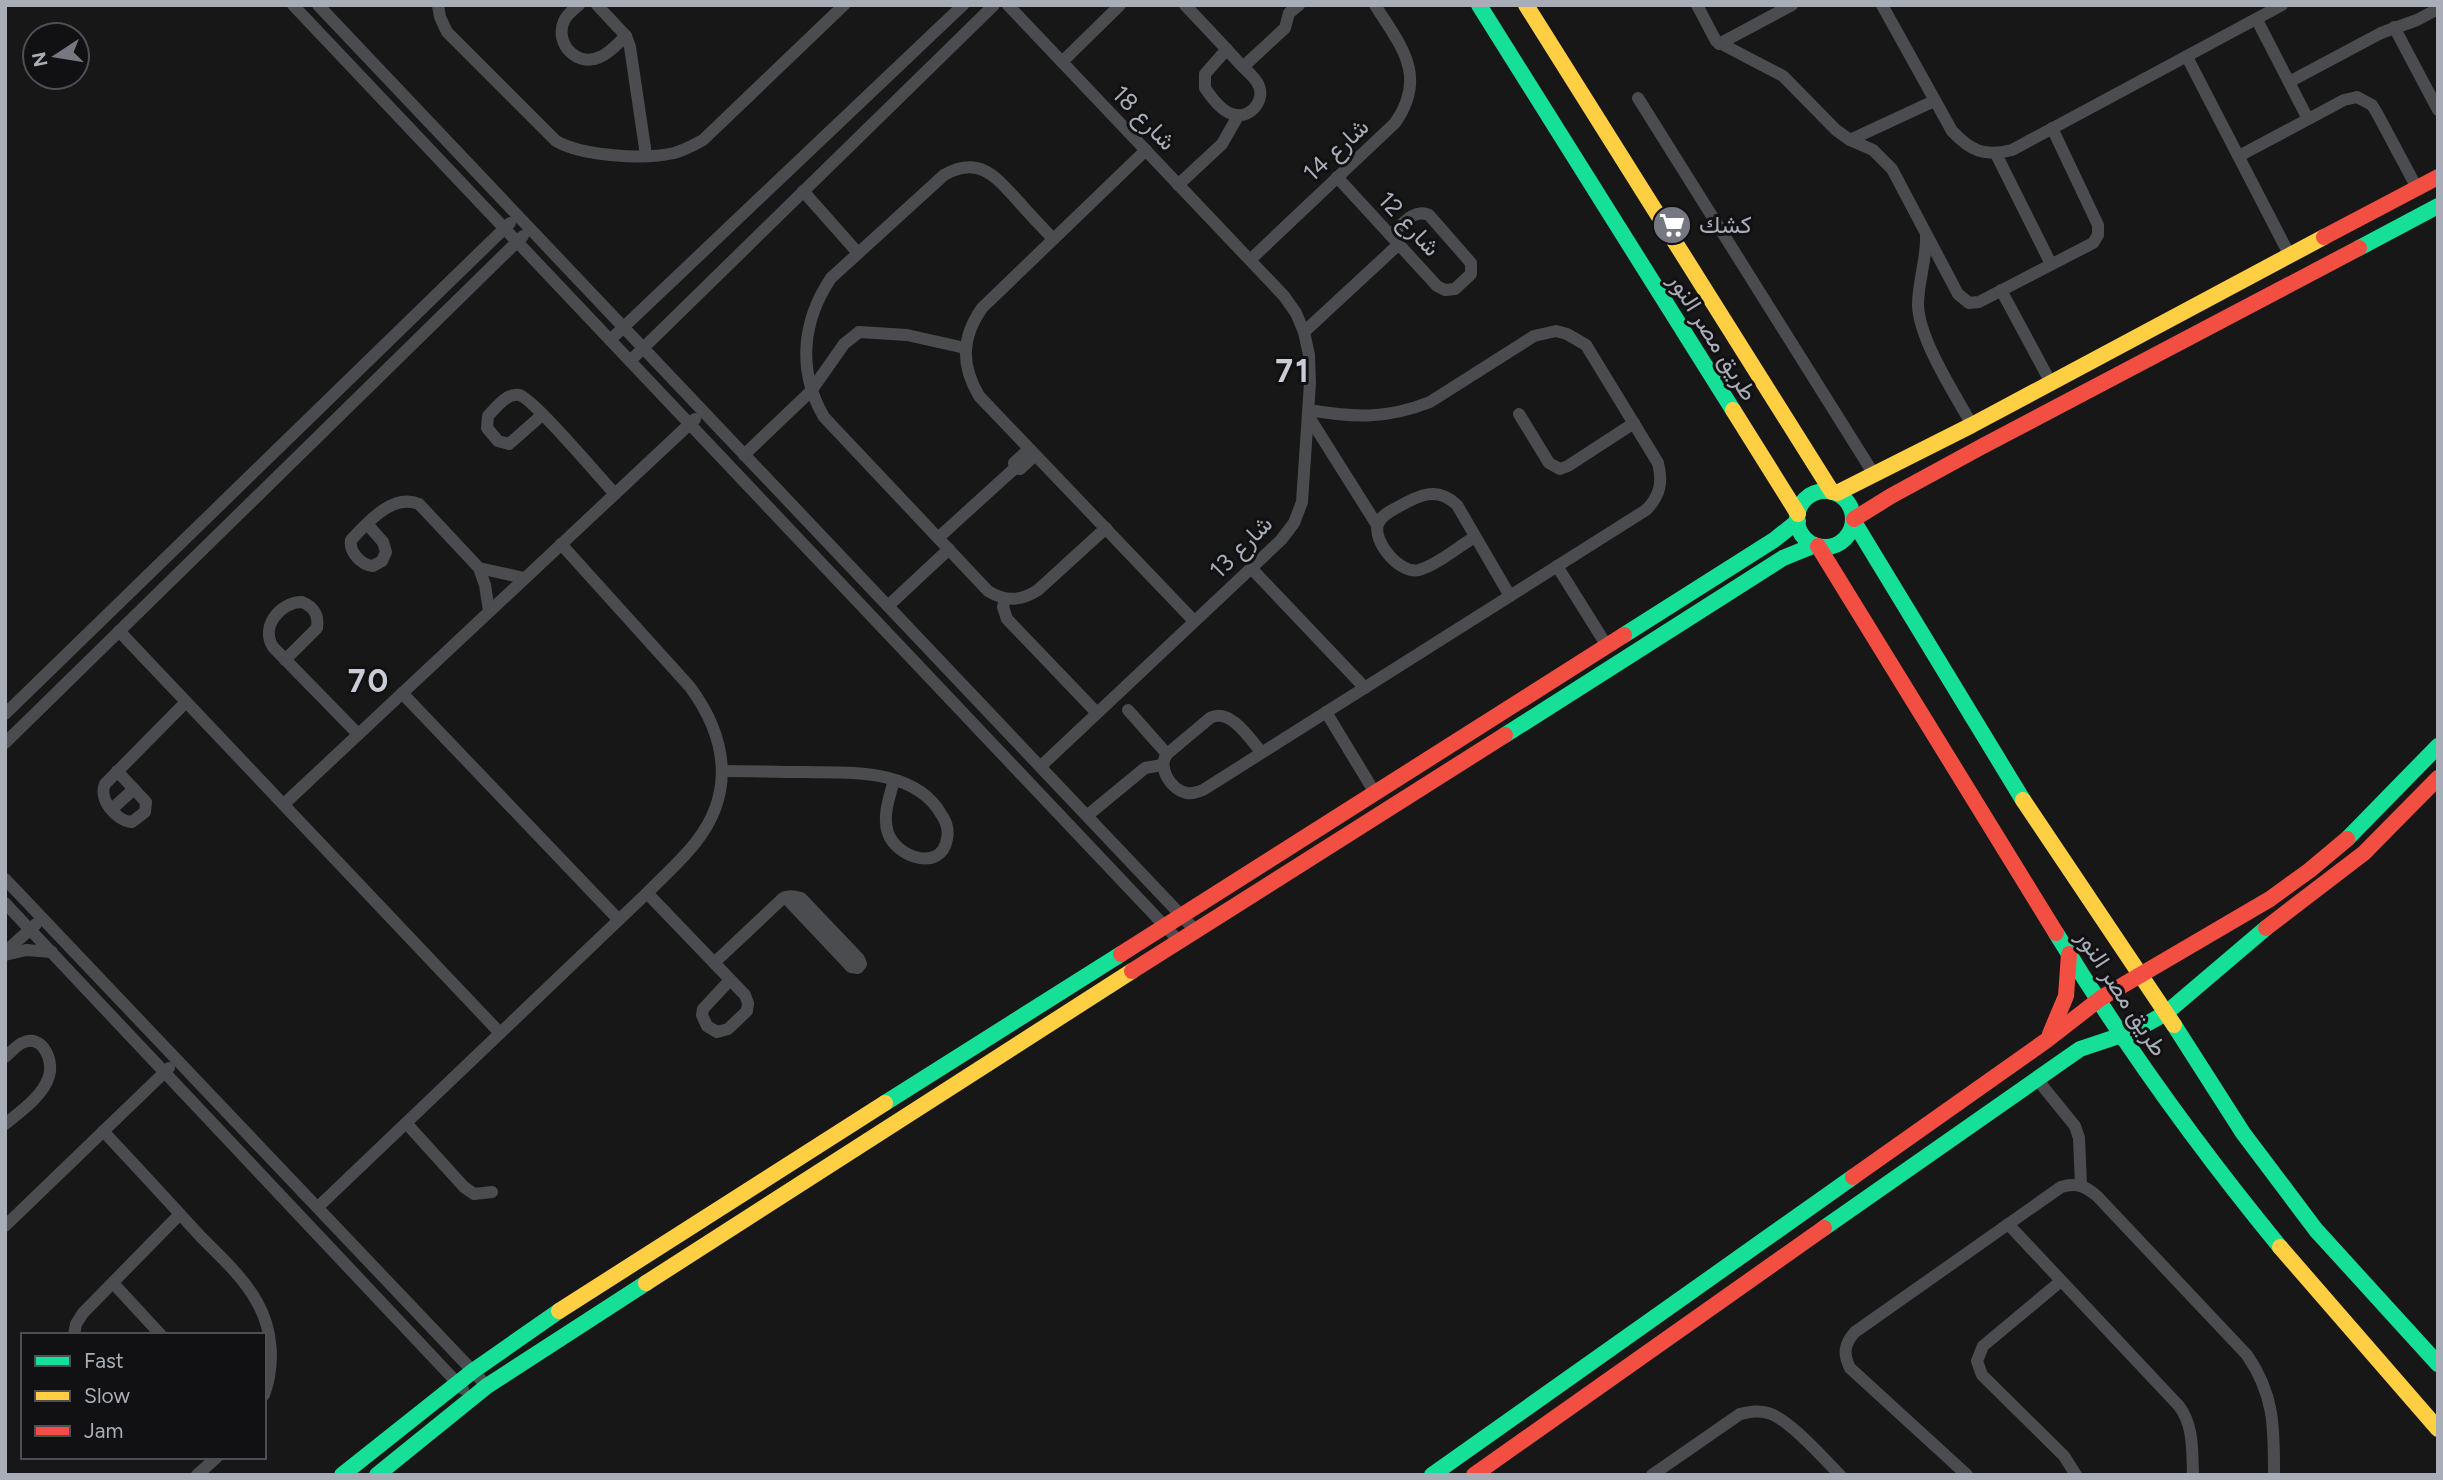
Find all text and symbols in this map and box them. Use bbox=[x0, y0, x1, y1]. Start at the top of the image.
north arrow bbox=[21, 21, 91, 91]
text: N bbox=[27, 50, 53, 69]
street label: شارع 18 bbox=[1105, 79, 1182, 157]
street label: شارع 14 bbox=[1297, 112, 1376, 189]
street label: شارع 12 bbox=[1371, 185, 1446, 263]
supermarket icon: كشك bbox=[1651, 204, 1693, 246]
place label: كشك bbox=[1699, 210, 1752, 239]
street label: طريق مصر النور bbox=[1661, 267, 1764, 406]
district label: 71 bbox=[1275, 352, 1311, 390]
street label: شارع 13 bbox=[1203, 509, 1280, 586]
district label: 70 bbox=[348, 662, 390, 700]
street label: طريق مصر النور bbox=[2069, 923, 2174, 1062]
legend bbox=[21, 1333, 266, 1459]
text: Fast bbox=[84, 1348, 124, 1373]
text: Slow bbox=[84, 1383, 130, 1408]
text: Jam bbox=[84, 1418, 123, 1443]

